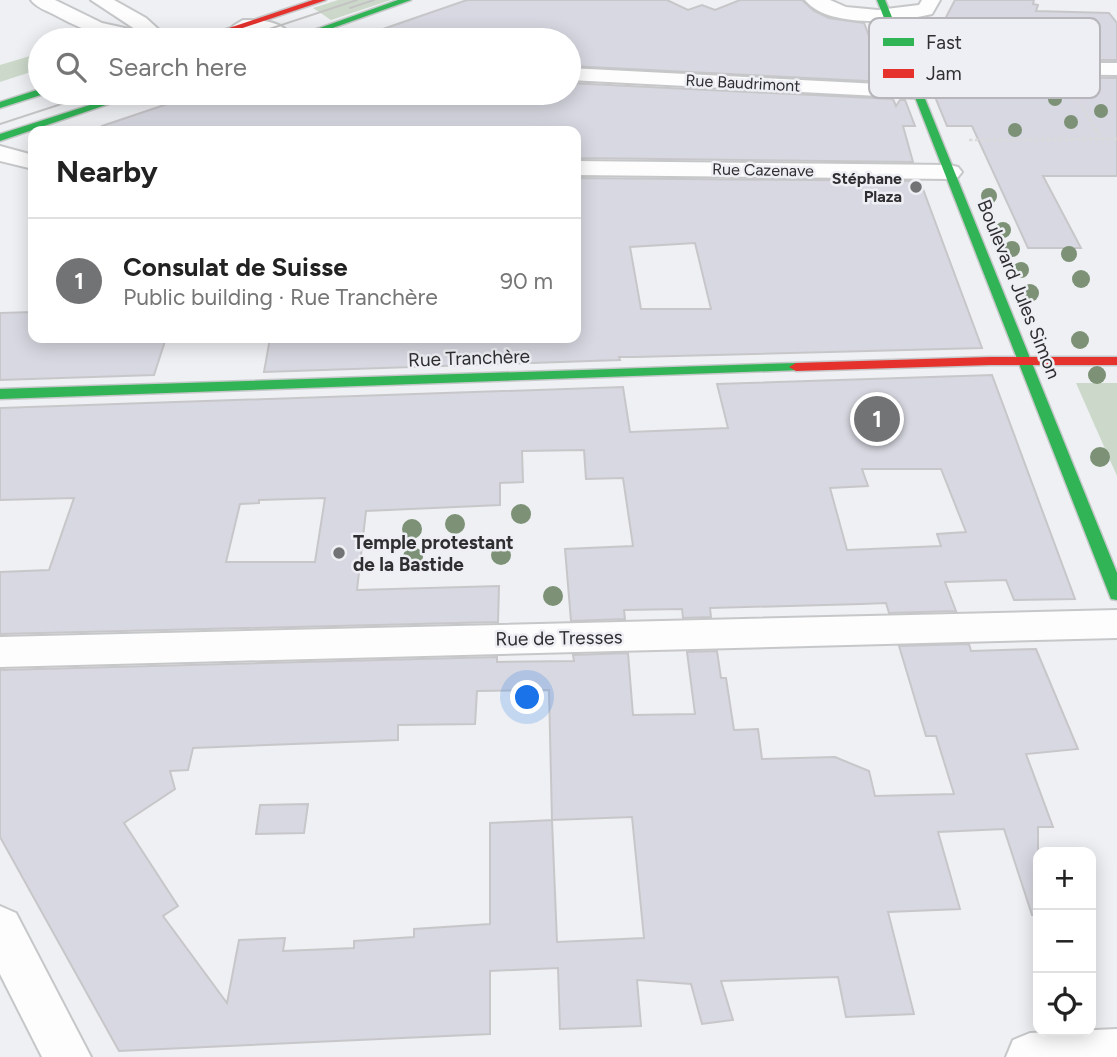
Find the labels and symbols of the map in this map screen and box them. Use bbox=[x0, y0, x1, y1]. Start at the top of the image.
legend bbox=[869, 18, 1100, 98]
text: Fast bbox=[926, 31, 962, 54]
text: Jam bbox=[926, 62, 962, 85]
street label: Rue Baudrimont bbox=[685, 71, 801, 95]
street label: Rue Cazenave bbox=[712, 160, 814, 180]
place label: Stéphane Plaza bbox=[832, 169, 902, 206]
marker: Stéphane Plaza bbox=[908, 179, 924, 195]
street label: Boulevard Jules Simon bbox=[972, 196, 1066, 382]
street label: Rue Tranchère bbox=[408, 344, 530, 372]
pin: 1 bbox=[854, 393, 900, 445]
place label: Temple protestant de la Bastide bbox=[353, 531, 514, 576]
marker: Temple protestant de la Bastide bbox=[331, 545, 347, 561]
street label: Rue de Tresses bbox=[495, 625, 623, 651]
your location bbox=[510, 680, 544, 714]

